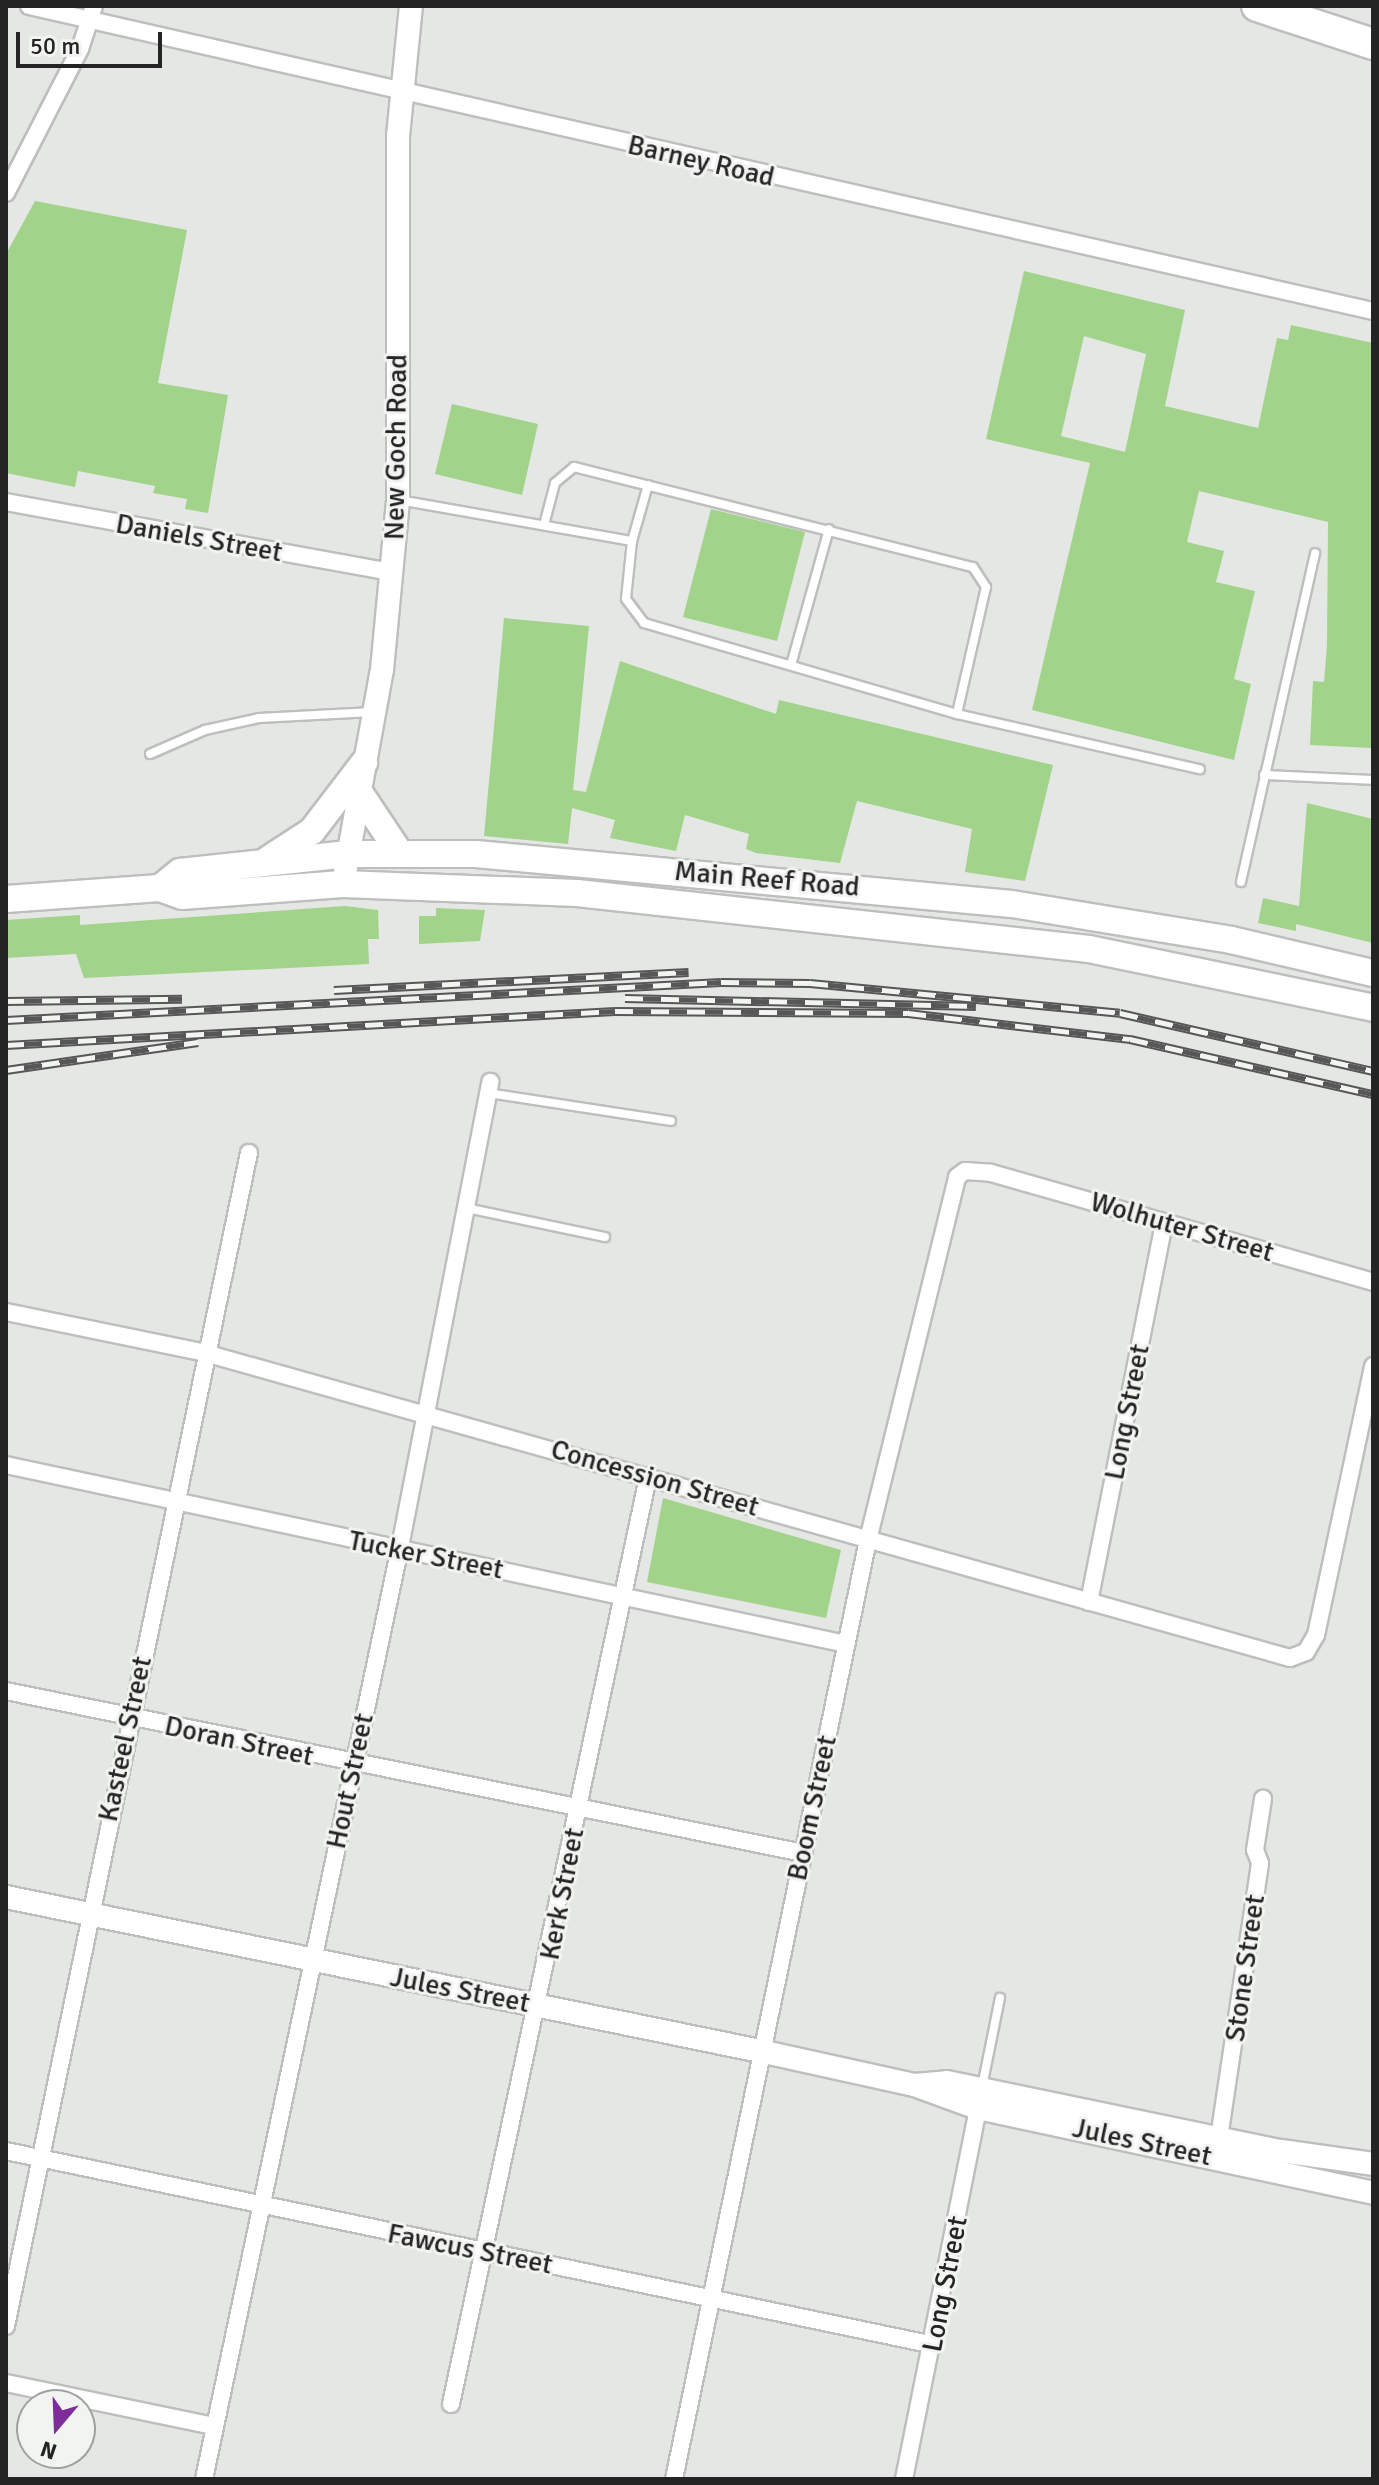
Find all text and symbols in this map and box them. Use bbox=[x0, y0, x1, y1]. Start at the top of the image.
scale bar bbox=[20, 16, 166, 66]
text: 50 m bbox=[30, 31, 80, 61]
street label: Barney Road bbox=[624, 128, 778, 194]
street label: New Goch Road bbox=[378, 354, 414, 540]
street label: Daniels Street bbox=[113, 507, 285, 569]
street label: Main Reef Road bbox=[673, 854, 861, 904]
street label: Wolhuter Street bbox=[1087, 1185, 1277, 1269]
street label: Long Street bbox=[1097, 1341, 1157, 1483]
street label: Concession Street bbox=[547, 1432, 763, 1524]
street label: Tucker Street bbox=[346, 1524, 506, 1586]
street label: Kasteel Street bbox=[91, 1653, 159, 1825]
street label: Doran Street bbox=[161, 1709, 317, 1773]
street label: Hout Street bbox=[319, 1710, 381, 1852]
street label: Boom Street bbox=[780, 1732, 844, 1884]
street label: Kerk Street bbox=[533, 1825, 591, 1963]
street label: Stone Street bbox=[1218, 1892, 1272, 2044]
street label: Jules Street bbox=[387, 1960, 533, 2020]
street label: Jules Street bbox=[1069, 2111, 1215, 2173]
street label: Long Street bbox=[915, 2213, 975, 2355]
street label: Fawcus Street bbox=[385, 2217, 555, 2281]
north arrow bbox=[16, 2389, 96, 2469]
text: N bbox=[37, 2435, 60, 2466]

